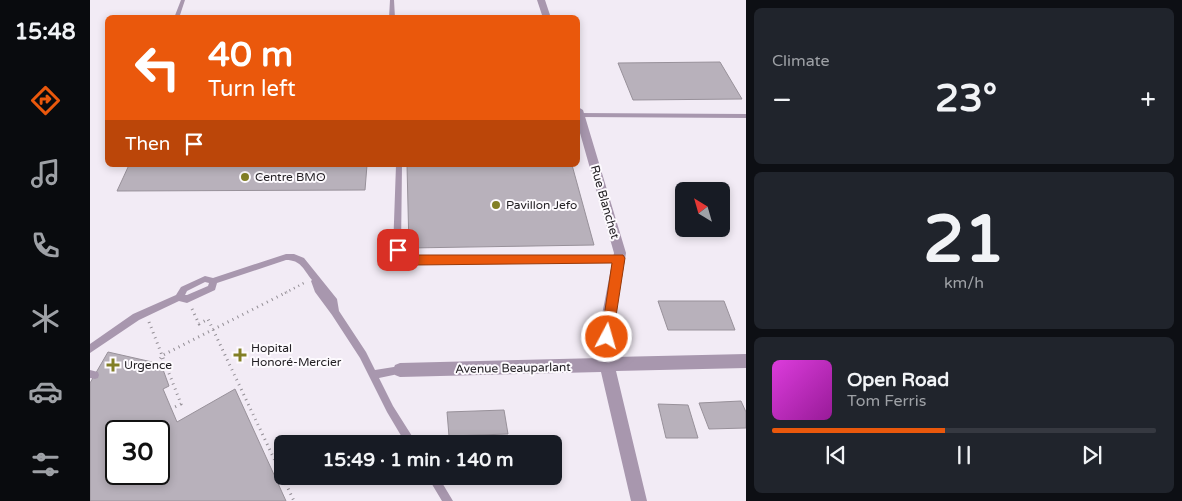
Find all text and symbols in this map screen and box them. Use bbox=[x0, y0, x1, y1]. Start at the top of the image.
text: 15:48 bbox=[15, 19, 75, 45]
text: 40 m bbox=[208, 34, 293, 76]
icon: left bbox=[125, 35, 190, 100]
text: Climate bbox=[772, 51, 830, 71]
text: Turn left bbox=[208, 76, 296, 102]
text: 23° bbox=[935, 76, 997, 122]
icon: directions bbox=[28, 83, 63, 118]
text: − bbox=[772, 83, 792, 117]
text: + bbox=[1140, 83, 1156, 117]
icon: arrive bbox=[180, 130, 208, 158]
text: Then bbox=[125, 133, 170, 155]
icon: music bbox=[28, 156, 63, 191]
street label: Rue Blanchet bbox=[588, 163, 622, 241]
place label: Centre BMO bbox=[255, 170, 326, 184]
marker: Centre BMO bbox=[239, 171, 251, 183]
north arrow bbox=[675, 182, 730, 238]
map controls bbox=[675, 182, 730, 237]
place label: Pavillon Jefo bbox=[506, 198, 577, 212]
marker: Pavillon Jefo bbox=[490, 199, 502, 211]
text: 21 bbox=[923, 201, 1005, 280]
icon: phone bbox=[28, 228, 63, 263]
pin bbox=[377, 229, 419, 271]
icon: arrive bbox=[384, 236, 412, 264]
text: km/h bbox=[944, 273, 984, 293]
icon: climate bbox=[28, 301, 63, 336]
position arrow bbox=[580, 310, 632, 362]
place label: Hopital Honoré-Mercier bbox=[251, 341, 342, 369]
marker: Hopital Honoré-Mercier bbox=[233, 348, 247, 362]
marker: Urgence bbox=[106, 358, 120, 372]
place label: Urgence bbox=[124, 358, 172, 372]
street label: Avenue Beauparlant bbox=[455, 360, 571, 376]
text: Open Road bbox=[847, 369, 949, 391]
icon: car bbox=[28, 374, 63, 409]
text: Tom Ferris bbox=[847, 391, 926, 411]
speed limit sign: 30 bbox=[105, 420, 170, 485]
icon: previous bbox=[822, 441, 850, 469]
icon: pause bbox=[950, 441, 978, 469]
icon: next bbox=[1078, 441, 1106, 469]
icon: filters bbox=[28, 447, 63, 482]
text: 15:49 · 1 min · 140 m bbox=[322, 449, 514, 471]

